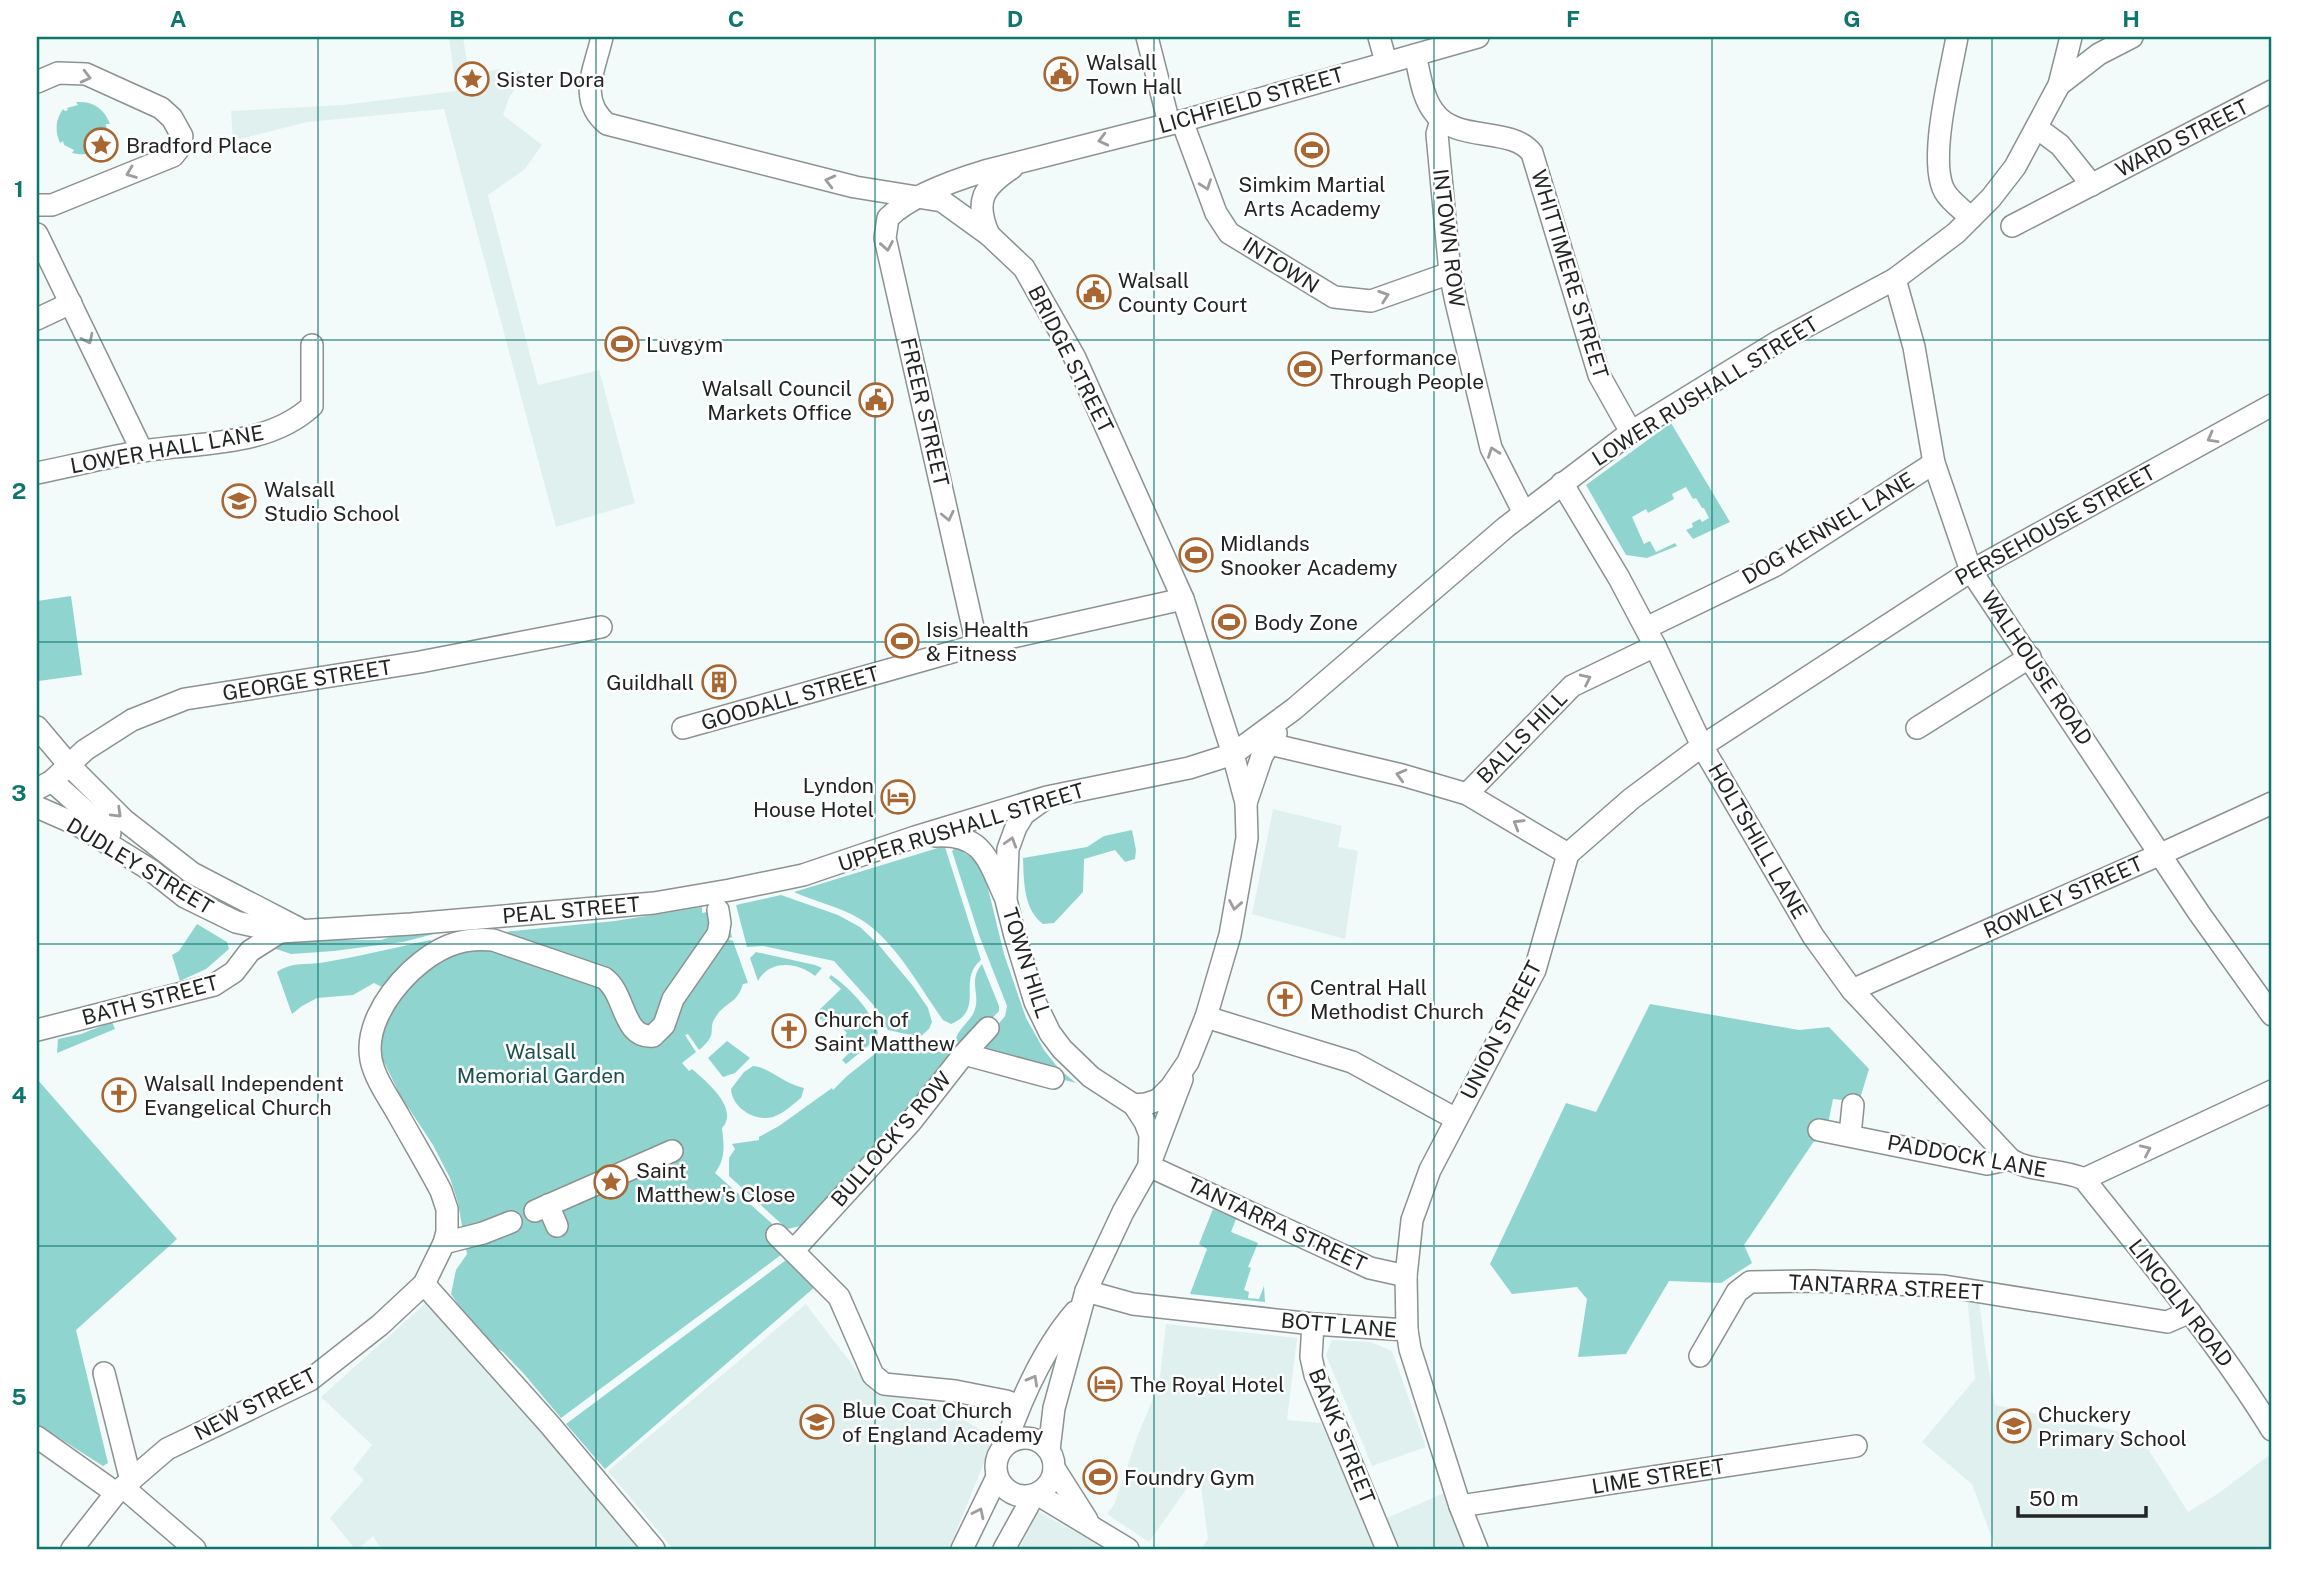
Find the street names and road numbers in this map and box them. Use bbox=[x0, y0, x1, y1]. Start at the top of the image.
street label: LICHFIELD STREET bbox=[1156, 62, 1346, 138]
street label: WARD STREET bbox=[2111, 94, 2253, 182]
street label: INTOWN ROW bbox=[1428, 167, 1470, 309]
street label: WHITTIMERE STREET bbox=[1526, 167, 1614, 381]
street label: INTOWN bbox=[1238, 232, 1324, 298]
street label: BRIDGE STREET bbox=[1023, 281, 1119, 437]
street label: LOWER RUSHALL STREET bbox=[1587, 311, 1823, 471]
street label: FREER STREET bbox=[896, 335, 954, 489]
street label: LOWER HALL LANE bbox=[68, 420, 266, 478]
street label: PERSEHOUSE STREET bbox=[1951, 460, 2159, 590]
street label: DOG KENNEL LANE bbox=[1737, 467, 1919, 589]
street label: WALHOUSE ROAD bbox=[1976, 586, 2098, 750]
street label: GEORGE STREET bbox=[221, 654, 393, 706]
street label: GOODALL STREET bbox=[698, 661, 882, 735]
street label: BALLS HILL bbox=[1472, 686, 1572, 788]
street label: HOLTSHILL LANE bbox=[1703, 759, 1813, 923]
street label: UPPER RUSHALL STREET bbox=[835, 778, 1087, 876]
street label: DUDLEY STREET bbox=[62, 812, 218, 920]
street label: ROWLEY STREET bbox=[1979, 851, 2147, 943]
street label: PEAL STREET bbox=[501, 892, 641, 928]
street label: TOWN HILL bbox=[997, 905, 1057, 1021]
street label: UNION STREET bbox=[1455, 956, 1547, 1104]
street label: BATH STREET bbox=[79, 970, 221, 1030]
street label: BULLOCK'S ROW bbox=[826, 1067, 956, 1211]
street label: PADDOCK LANE bbox=[1885, 1130, 2049, 1182]
street label: TANTARRA STREET bbox=[1183, 1172, 1371, 1276]
street label: LINCOLN ROAD bbox=[2123, 1234, 2239, 1372]
street label: TANTARRA STREET bbox=[1788, 1269, 1984, 1305]
street label: BOTT LANE bbox=[1280, 1307, 1398, 1343]
street label: NEW STREET bbox=[190, 1363, 320, 1445]
street label: BANK STREET bbox=[1304, 1365, 1380, 1507]
street label: LIME STREET bbox=[1590, 1453, 1726, 1499]

